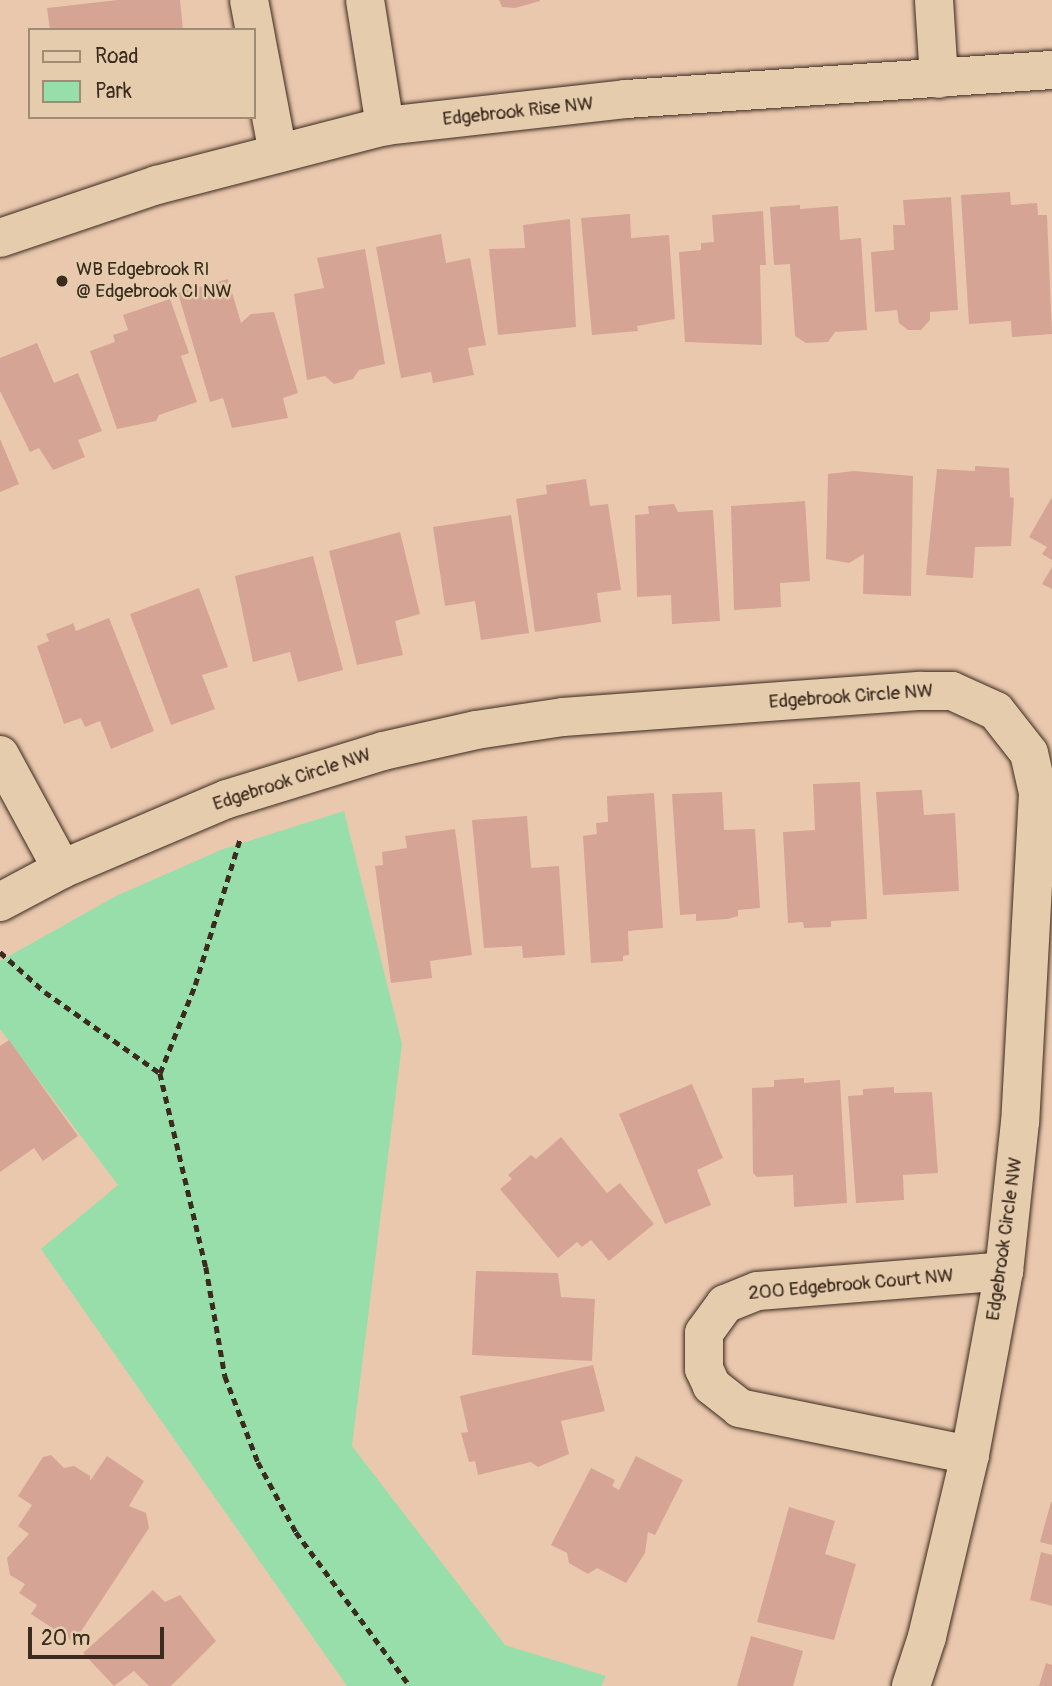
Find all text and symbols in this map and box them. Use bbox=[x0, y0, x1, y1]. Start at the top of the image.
legend bbox=[28, 28, 256, 119]
text: Road bbox=[95, 43, 139, 70]
text: Park bbox=[95, 78, 132, 105]
street label: Edgebrook Rise NW bbox=[441, 93, 595, 131]
place label: WB Edgebrook RI @ Edgebrook CI NW bbox=[76, 259, 232, 303]
marker: WB Edgebrook RI @ Edgebrook CI NW bbox=[54, 273, 70, 289]
street label: Edgebrook Circle NW bbox=[768, 680, 934, 714]
street label: Edgebrook Circle NW bbox=[210, 744, 374, 816]
street label: Edgebrook Circle NW bbox=[982, 1156, 1028, 1322]
street label: 200 Edgebrook Court NW bbox=[747, 1265, 955, 1305]
scale bar bbox=[32, 1612, 168, 1656]
text: 20 m bbox=[41, 1625, 90, 1652]

